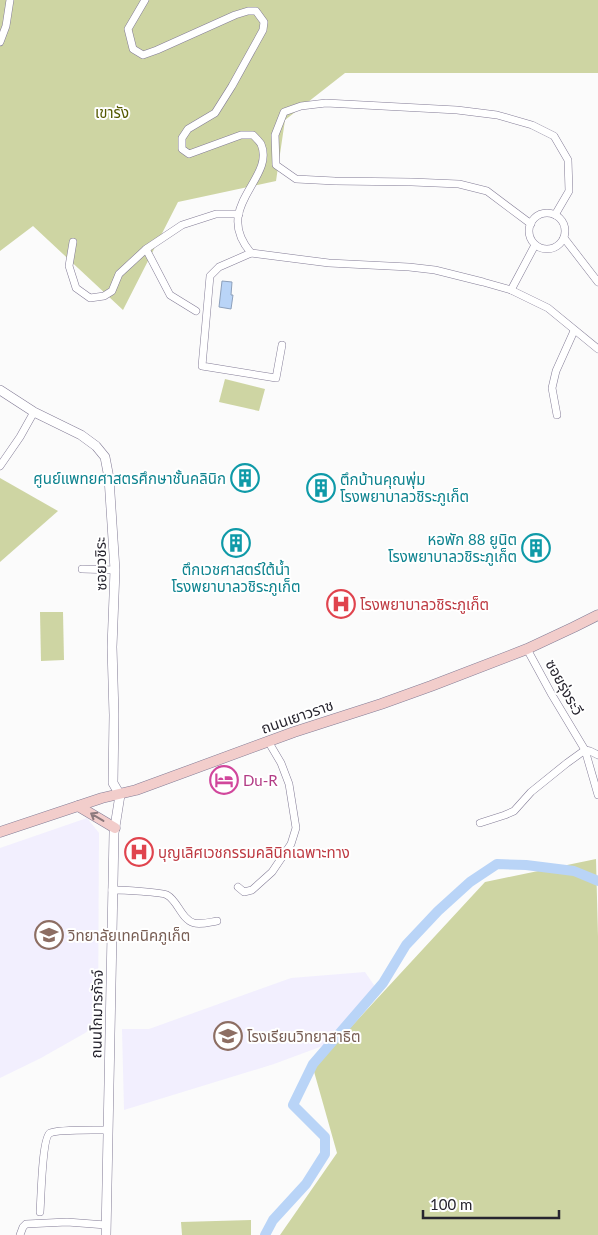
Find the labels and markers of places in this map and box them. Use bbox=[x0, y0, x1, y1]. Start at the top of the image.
building icon: ศูนย์แพทยศาสตรศึกษาชั้นคลินิก bbox=[230, 463, 260, 493]
place label: ศูนย์แพทยศาสตรศึกษาชั้นคลินิก bbox=[33, 469, 226, 488]
place label: ตึกบ้านคุณพุ่ม โรงพยาบาลวชิระภูเก็ต bbox=[340, 470, 469, 506]
building icon: ตึกบ้านคุณพุ่ม โรงพยาบาลวชิระภูเก็ต bbox=[306, 473, 336, 503]
building icon: ตึกเวชศาสตร์ใต้น้ำ โรงพยาบาลวชิระภูเก็ต bbox=[221, 528, 251, 558]
place label: หอพัก 88 ยูนิต โรงพยาบาลวชิระภูเก็ต bbox=[388, 530, 517, 566]
building icon: หอพัก 88 ยูนิต โรงพยาบาลวชิระภูเก็ต bbox=[521, 533, 551, 563]
place label: ตึกเวชศาสตร์ใต้น้ำ โรงพยาบาลวชิระภูเก็ต bbox=[171, 559, 301, 596]
hospital icon: โรงพยาบาลวชิระภูเก็ต bbox=[326, 589, 356, 619]
place label: โรงพยาบาลวชิระภูเก็ต bbox=[360, 595, 489, 614]
hotel icon: Du-R bbox=[209, 765, 239, 795]
place label: Du-R bbox=[243, 771, 278, 789]
hospital icon: บุญเลิศเวชกรรมคลินิกเฉพาะทาง bbox=[124, 837, 154, 867]
place label: บุญเลิศเวชกรรมคลินิกเฉพาะทาง bbox=[158, 843, 350, 862]
school or university icon: วิทยาลัยเทคนิคภูเก็ต bbox=[34, 920, 64, 950]
place label: วิทยาลัยเทคนิคภูเก็ต bbox=[68, 926, 190, 945]
school or university icon: โรงเรียนวิทยาสาธิต bbox=[213, 1021, 243, 1051]
place label: โรงเรียนวิทยาสาธิต bbox=[247, 1027, 360, 1045]

